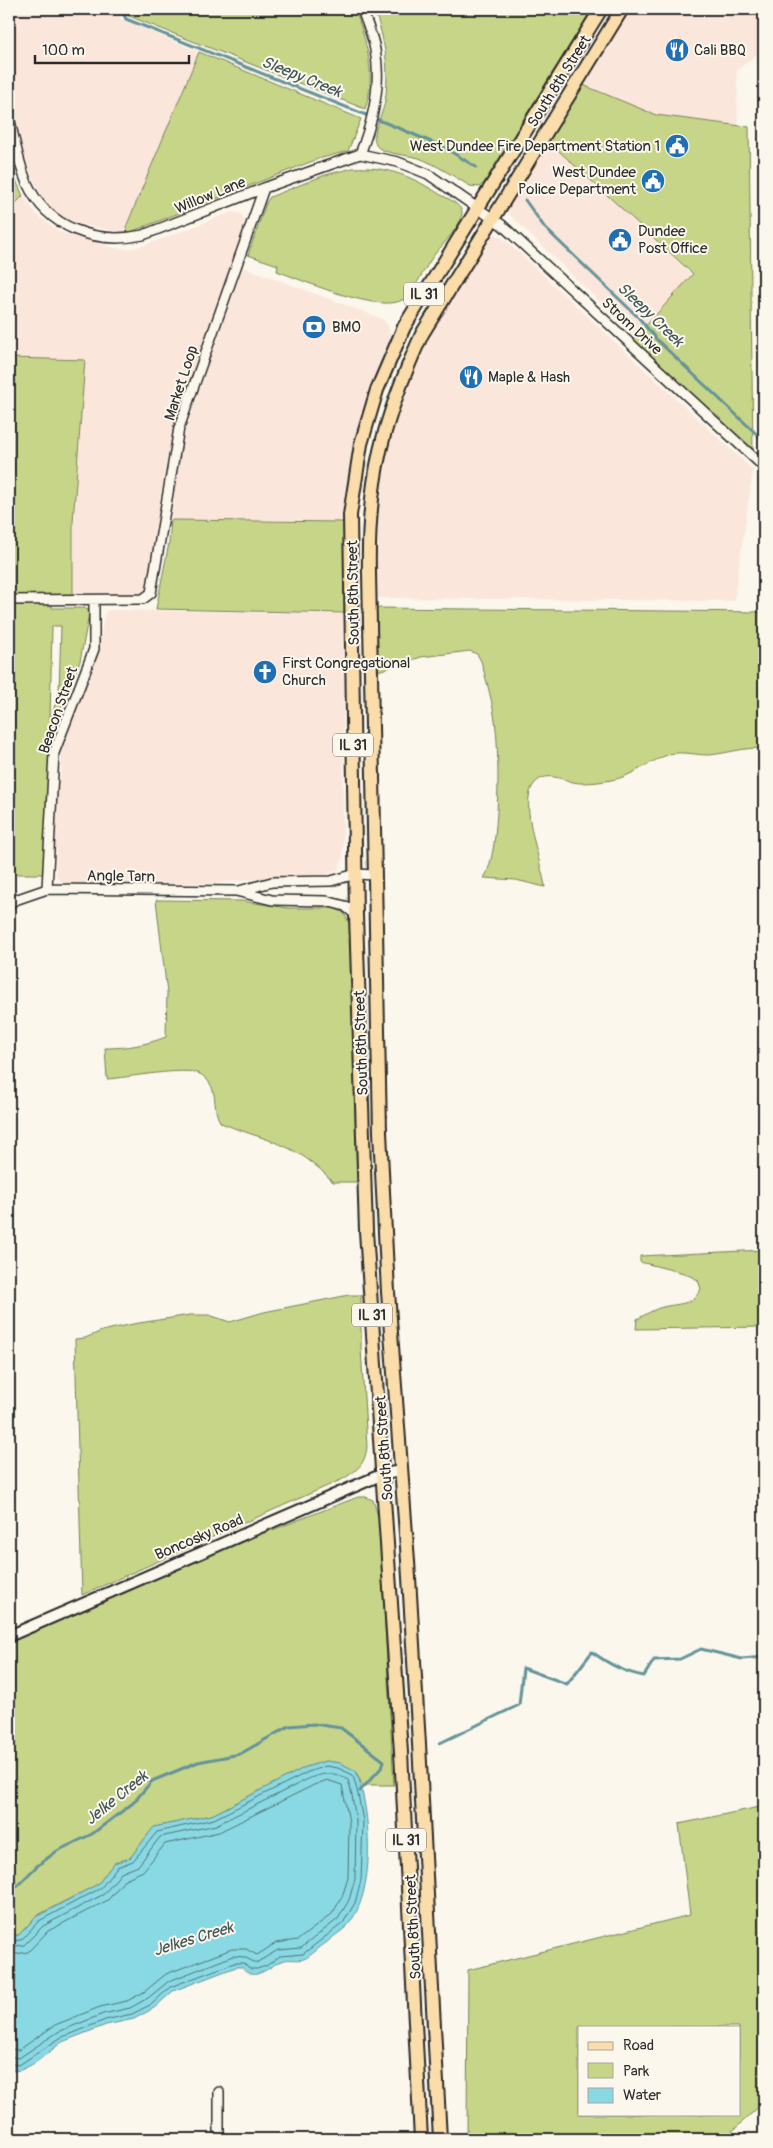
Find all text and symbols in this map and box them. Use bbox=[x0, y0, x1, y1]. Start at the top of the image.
street label: South 8th Street bbox=[523, 31, 596, 131]
scale bar bbox=[35, 32, 189, 64]
restaurant icon: Cali BBQ bbox=[664, 37, 690, 63]
text: 100 m bbox=[42, 41, 85, 60]
place label: Cali BBQ bbox=[694, 41, 746, 60]
water label: Sleepy Creek bbox=[259, 52, 346, 103]
public building icon: West Dundee Fire Department Station 1 bbox=[664, 133, 690, 159]
place label: West Dundee Fire Department Station 1 bbox=[410, 137, 660, 156]
place label: West Dundee Police Department bbox=[518, 163, 637, 199]
public building icon: West Dundee Police Department bbox=[640, 168, 666, 194]
street label: Willow Lane bbox=[172, 172, 249, 218]
place label: Dundee Post Office bbox=[638, 222, 708, 258]
public building icon: Dundee Post Office bbox=[607, 227, 633, 253]
water label: Sleepy Creek bbox=[613, 278, 689, 352]
road number: IL 31 bbox=[404, 282, 444, 306]
street label: Strom Drive bbox=[597, 293, 666, 360]
bank icon: BMO bbox=[301, 314, 327, 340]
place label: BMO bbox=[332, 318, 361, 337]
street label: Market Loop bbox=[160, 343, 203, 423]
restaurant icon: Maple & Hash bbox=[458, 364, 484, 390]
place label: Maple & Hash bbox=[488, 368, 570, 387]
street label: South 8th Street bbox=[343, 539, 364, 646]
place label: First Congregational Church bbox=[282, 654, 410, 690]
church icon: First Congregational Church bbox=[252, 659, 278, 685]
street label: Beacon Street bbox=[35, 663, 83, 756]
road number: IL 31 bbox=[333, 734, 373, 756]
street label: Angle Tarn bbox=[87, 866, 155, 887]
street label: South 8th Street bbox=[350, 989, 373, 1096]
road number: IL 31 bbox=[352, 1304, 392, 1326]
street label: South 8th Street bbox=[371, 1394, 398, 1501]
street label: Boncosky Road bbox=[152, 1510, 246, 1565]
water label: Jelke Creek bbox=[81, 1766, 153, 1829]
road number: IL 31 bbox=[386, 1828, 426, 1852]
street label: South 8th Street bbox=[401, 1873, 426, 1980]
water label: Jelkes Creek bbox=[151, 1917, 237, 1961]
legend bbox=[578, 2026, 740, 2116]
text: Road bbox=[623, 2036, 654, 2055]
text: Park bbox=[623, 2062, 650, 2081]
text: Water bbox=[623, 2086, 662, 2105]

